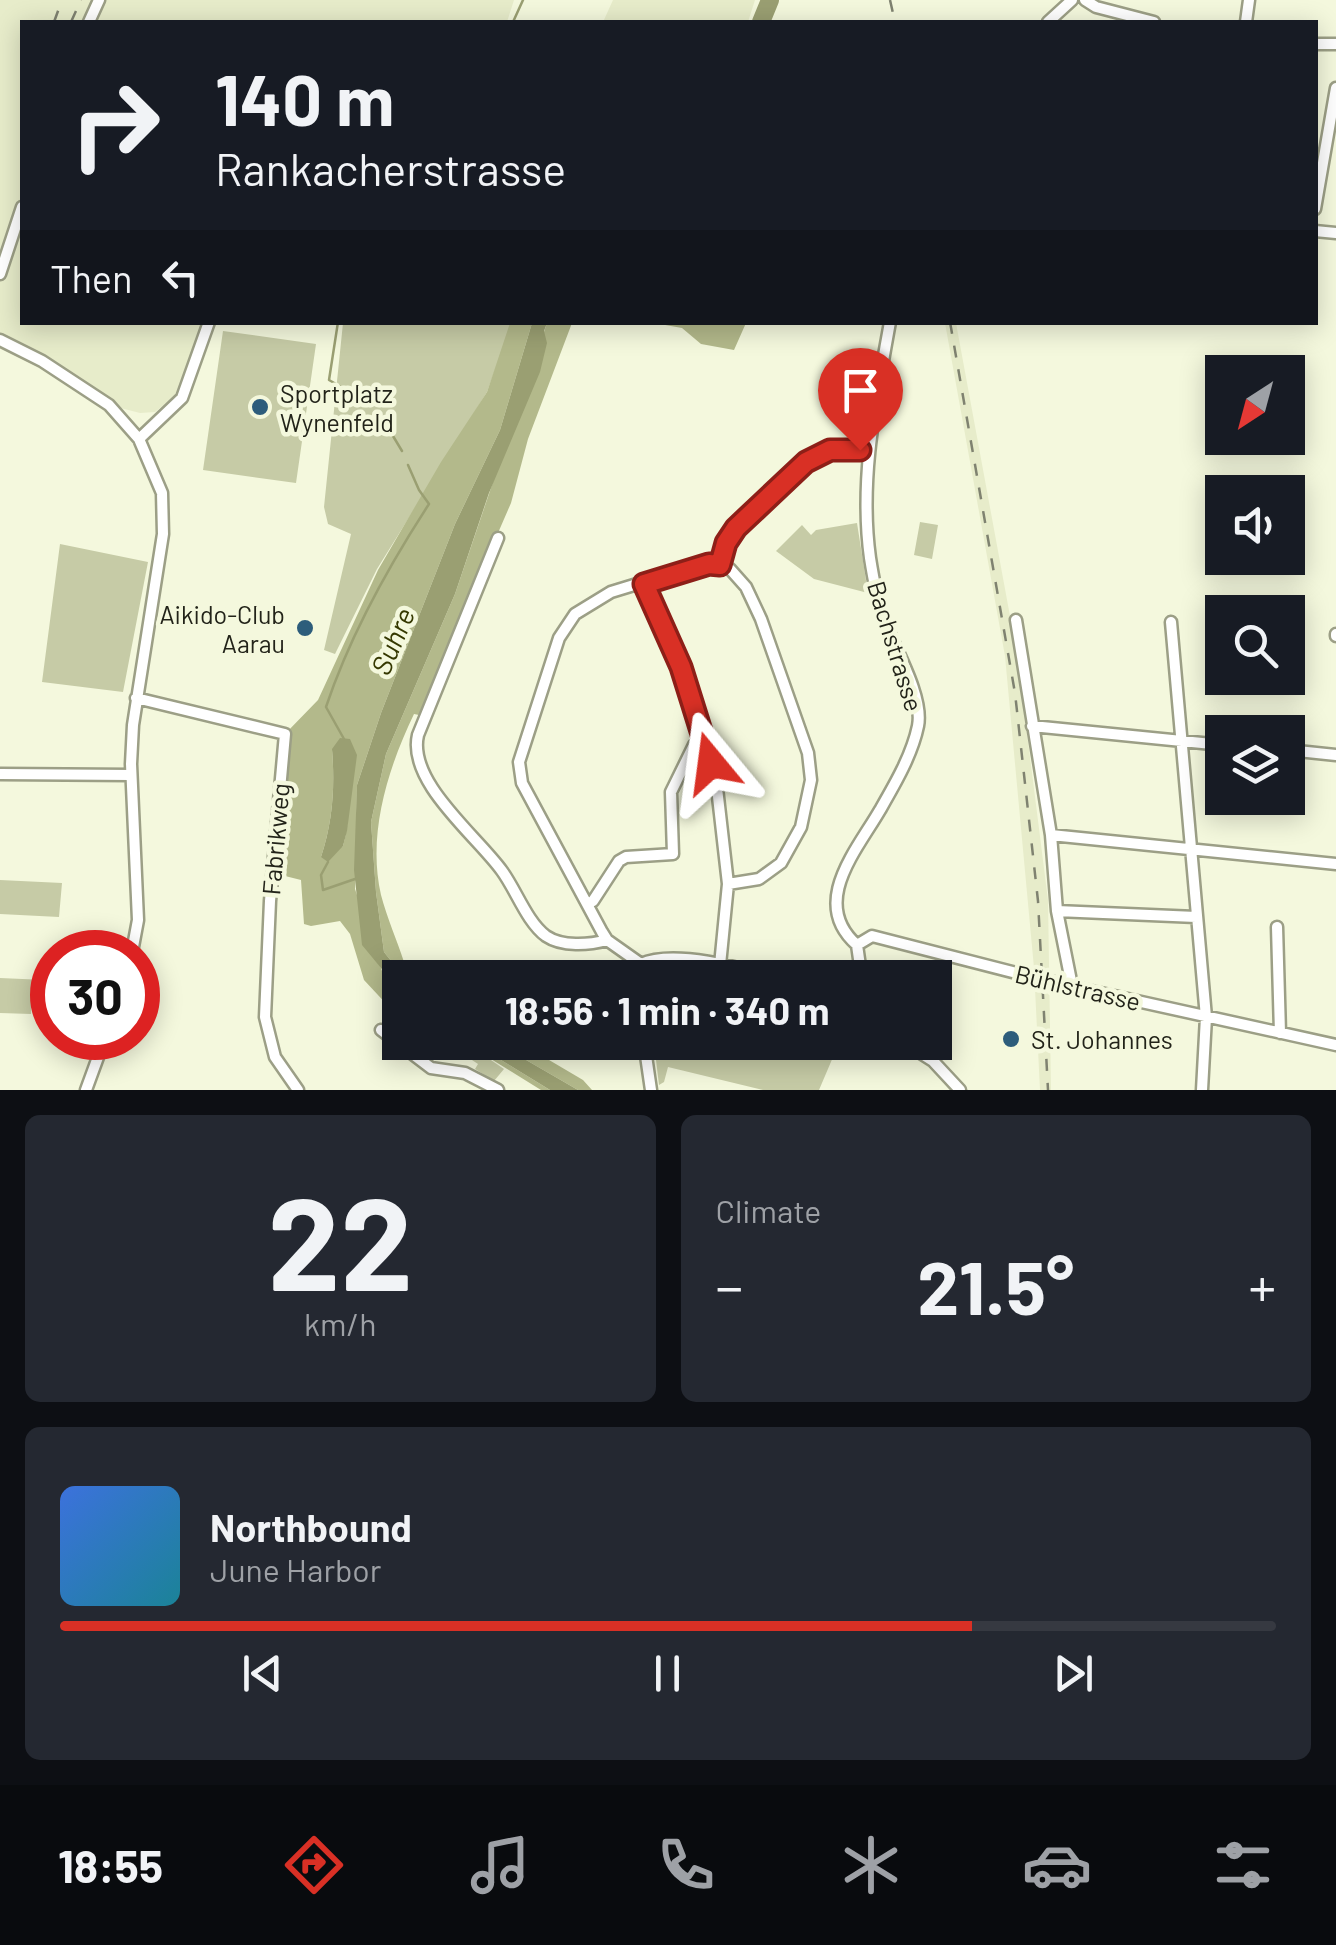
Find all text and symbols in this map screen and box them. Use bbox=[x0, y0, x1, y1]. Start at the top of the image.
text: 140 m bbox=[215, 56, 394, 140]
icon: right bbox=[50, 60, 180, 190]
text: Rankacherstrasse bbox=[215, 141, 566, 195]
icon: left bbox=[153, 250, 208, 305]
text: Then bbox=[50, 255, 133, 301]
pin bbox=[818, 348, 903, 451]
north arrow bbox=[1205, 355, 1305, 455]
map controls bbox=[1205, 355, 1305, 815]
icon: arrive bbox=[833, 363, 888, 418]
place label: Sportplatz Wynenfeld bbox=[280, 378, 394, 437]
marker: Sportplatz Wynenfeld bbox=[249, 396, 271, 418]
button: sound bbox=[1205, 475, 1305, 575]
street label: Bachstrasse bbox=[862, 577, 930, 715]
button: search bbox=[1205, 595, 1305, 695]
place label: Aikido-Club Aarau bbox=[159, 599, 285, 658]
water label: Suhre bbox=[363, 602, 421, 680]
marker: Aikido-Club Aarau bbox=[294, 617, 316, 639]
position arrow bbox=[659, 711, 763, 815]
button: layers bbox=[1205, 715, 1305, 815]
street label: Fabrikweg bbox=[255, 782, 295, 896]
speed limit sign: 30 bbox=[30, 930, 160, 1060]
street label: Bühlstrasse bbox=[1012, 958, 1144, 1016]
text: 18:56 · 1 min · 340 m bbox=[505, 987, 829, 1033]
place label: St. Johannes bbox=[1031, 1024, 1173, 1054]
marker: St. Johannes bbox=[1000, 1028, 1022, 1050]
text: 22 bbox=[267, 1161, 413, 1317]
text: Climate bbox=[716, 1191, 821, 1229]
text: 21.5° bbox=[917, 1240, 1074, 1330]
text: − bbox=[716, 1252, 743, 1318]
text: + bbox=[1248, 1252, 1276, 1318]
text: km/h bbox=[304, 1304, 376, 1342]
text: Northbound bbox=[210, 1504, 412, 1550]
text: June Harbor bbox=[210, 1550, 381, 1588]
icon: previous bbox=[235, 1646, 290, 1701]
icon: pause bbox=[640, 1646, 695, 1701]
icon: next bbox=[1046, 1646, 1101, 1701]
icon: directions bbox=[279, 1830, 349, 1900]
icon: music bbox=[465, 1830, 535, 1900]
icon: phone bbox=[651, 1830, 721, 1900]
icon: climate bbox=[836, 1830, 906, 1900]
icon: car bbox=[1022, 1830, 1092, 1900]
icon: filters bbox=[1208, 1830, 1278, 1900]
text: 18:55 bbox=[58, 1838, 163, 1892]

